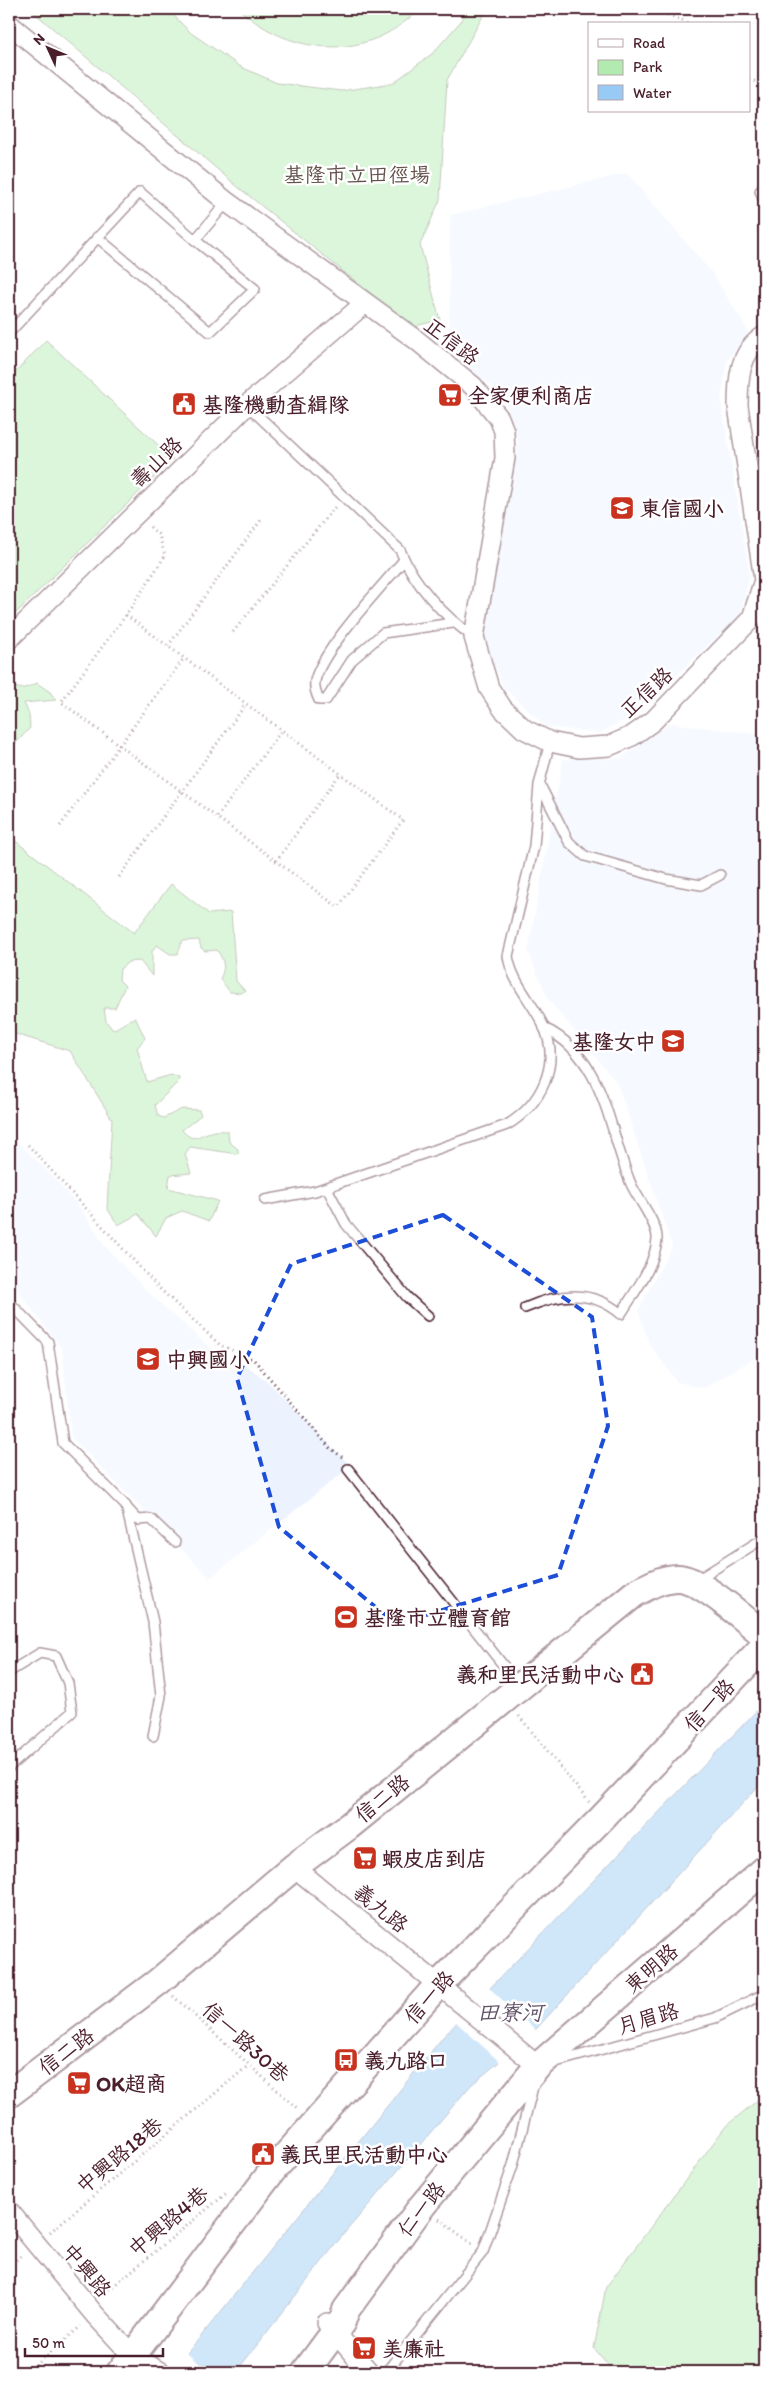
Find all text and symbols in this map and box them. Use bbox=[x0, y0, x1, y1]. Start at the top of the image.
north arrow bbox=[22, 22, 72, 72]
legend bbox=[588, 22, 750, 112]
text: N bbox=[30, 30, 48, 49]
text: Road bbox=[633, 34, 666, 52]
text: Park bbox=[633, 58, 663, 76]
text: Water bbox=[633, 84, 672, 102]
park label: 基隆市立田徑場 bbox=[284, 162, 431, 187]
street label: 正信路 bbox=[419, 312, 485, 370]
supermarket icon: 全家便利商店 bbox=[437, 382, 463, 408]
place label: 全家便利商店 bbox=[468, 383, 594, 408]
public building icon: 基隆機動查緝隊 bbox=[171, 391, 197, 417]
place label: 基隆機動查緝隊 bbox=[202, 392, 349, 417]
street label: 壽山路 bbox=[125, 431, 187, 493]
school or university icon: 東信國小 bbox=[609, 495, 635, 521]
place label: 東信國小 bbox=[640, 496, 724, 521]
street label: 正信路 bbox=[614, 661, 678, 723]
school or university icon: 基隆女中 bbox=[660, 1028, 686, 1054]
place label: 基隆女中 bbox=[572, 1029, 656, 1054]
school or university icon: 中興國小 bbox=[135, 1346, 161, 1372]
place label: 中興國小 bbox=[166, 1347, 250, 1372]
sports icon: 基隆市立體育館 bbox=[333, 1604, 359, 1630]
place label: 基隆市立體育館 bbox=[364, 1605, 511, 1630]
public building icon: 義和里民活動中心 bbox=[629, 1661, 655, 1687]
place label: 義和里民活動中心 bbox=[456, 1662, 624, 1687]
street label: 信一路 bbox=[678, 1673, 740, 1737]
street label: 信二路 bbox=[350, 1768, 414, 1828]
supermarket icon: 蝦皮店到店 bbox=[352, 1845, 378, 1871]
place label: 蝦皮店到店 bbox=[382, 1846, 487, 1871]
street label: 義九路 bbox=[349, 1878, 413, 1938]
street label: 東明路 bbox=[619, 1938, 683, 1998]
street label: 信一路 bbox=[399, 1965, 459, 2029]
street label: 信一路30巷 bbox=[197, 1996, 295, 2088]
street label: 月眉路 bbox=[614, 1997, 682, 2039]
water label: 田寮河 bbox=[477, 1999, 546, 2026]
street label: 信二路 bbox=[33, 2022, 99, 2080]
bus stop icon: 義九路口 bbox=[333, 2047, 359, 2073]
place label: 義九路口 bbox=[364, 2048, 448, 2073]
supermarket icon: OK超商 bbox=[66, 2070, 92, 2096]
place label: OK超商 bbox=[96, 2071, 167, 2096]
street label: 中興路18巷 bbox=[71, 2112, 167, 2198]
public building icon: 義民里民活動中心 bbox=[250, 2141, 276, 2167]
place label: 義民里民活動中心 bbox=[280, 2142, 448, 2167]
street label: 仁一路 bbox=[392, 2176, 450, 2242]
street label: 中興路4巷 bbox=[123, 2180, 213, 2262]
street label: 中興路 bbox=[57, 2238, 117, 2302]
scale bar bbox=[25, 2326, 162, 2358]
text: 50 m bbox=[32, 2334, 65, 2352]
supermarket icon: 美廉社 bbox=[351, 2335, 377, 2361]
place label: 美廉社 bbox=[382, 2336, 445, 2361]

